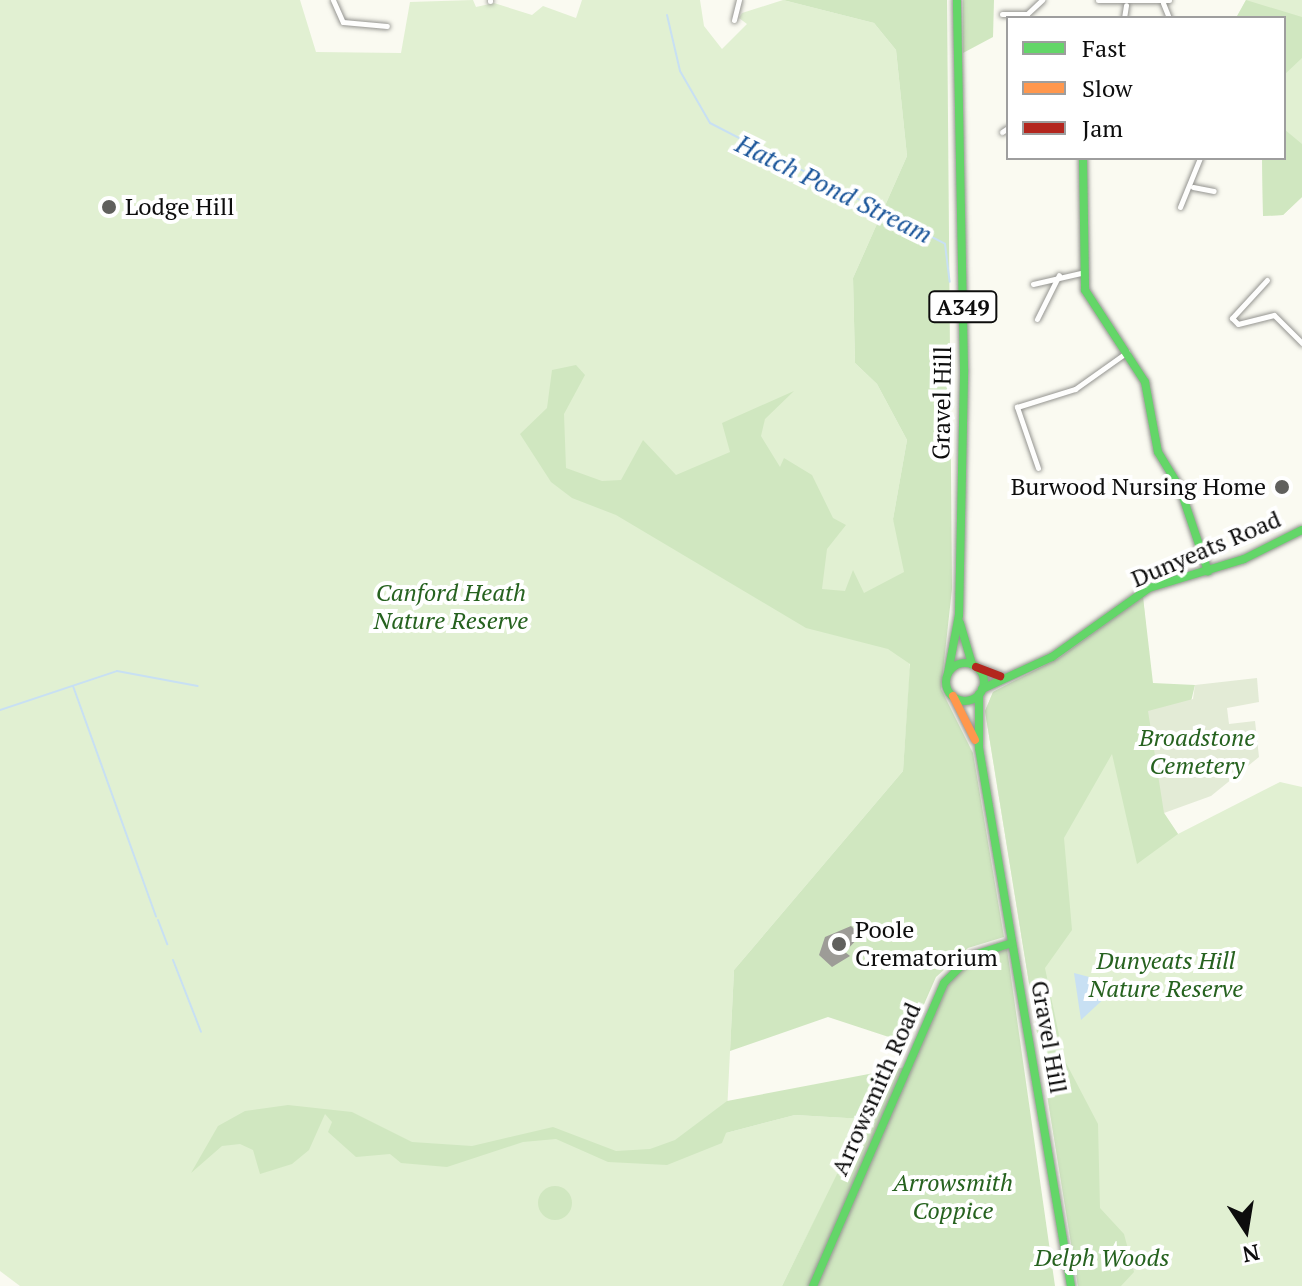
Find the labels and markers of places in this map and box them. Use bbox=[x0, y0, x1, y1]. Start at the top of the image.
place label: Lodge Hill bbox=[125, 193, 234, 221]
marker: Lodge Hill bbox=[100, 198, 118, 216]
place label: Burwood Nursing Home bbox=[1011, 473, 1266, 501]
marker: Burwood Nursing Home bbox=[1273, 478, 1291, 496]
place label: Poole Crematorium bbox=[855, 916, 998, 972]
marker: Poole Crematorium bbox=[830, 935, 848, 953]

